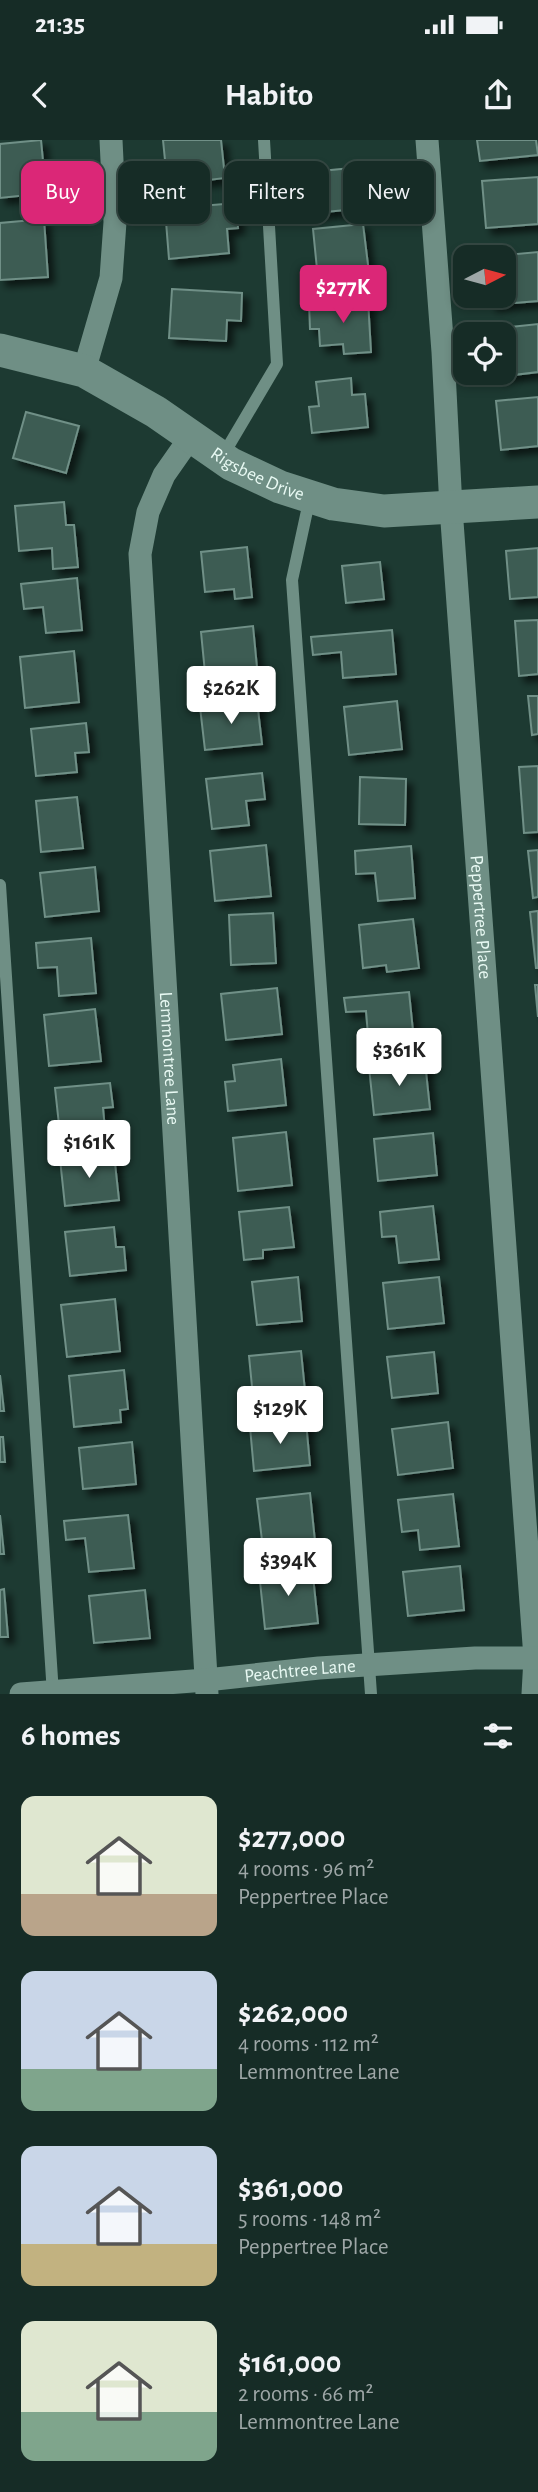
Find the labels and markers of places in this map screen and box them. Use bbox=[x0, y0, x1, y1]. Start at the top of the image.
pin: $277K bbox=[294, 265, 392, 325]
pin: $262K bbox=[182, 666, 280, 726]
pin: $361K bbox=[350, 1028, 448, 1088]
pin: $161K bbox=[40, 1121, 138, 1180]
pin: $129K bbox=[231, 1386, 329, 1446]
pin: $394K bbox=[239, 1538, 337, 1598]

